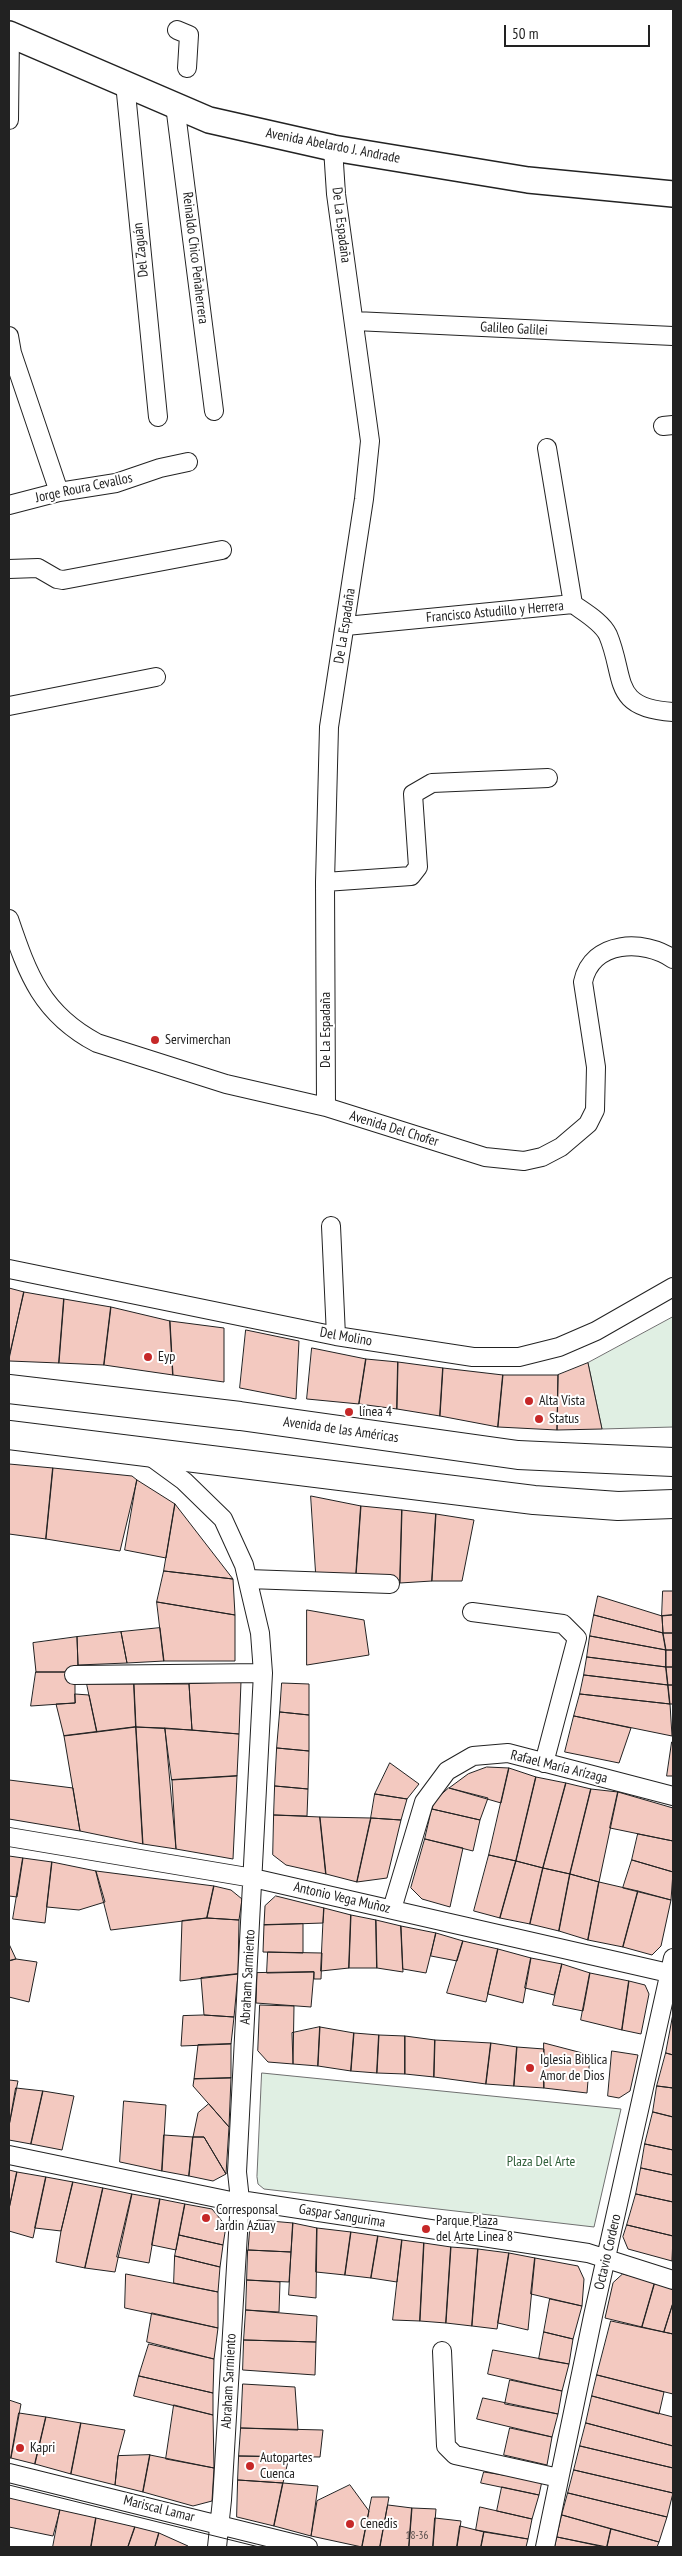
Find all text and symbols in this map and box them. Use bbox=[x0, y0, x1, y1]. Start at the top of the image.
scale bar bbox=[507, 15, 653, 47]
text: 50 m bbox=[512, 24, 538, 43]
street label: Avenida Abelardo J. Andrade bbox=[264, 125, 402, 167]
street label: De La Espadaña bbox=[328, 186, 354, 264]
street label: Reinaldo Chico Peñaherrera bbox=[179, 191, 211, 325]
street label: Del Zaguán bbox=[130, 222, 152, 278]
street label: Galileo Galilei bbox=[480, 319, 548, 339]
street label: Jorge Roura Cevallos bbox=[34, 470, 134, 506]
street label: De La Espadaña bbox=[331, 587, 359, 665]
street label: Francisco Astudillo y Herrera bbox=[425, 598, 565, 626]
street label: De La Espadaña bbox=[318, 992, 334, 1068]
place label: Servimerchan bbox=[165, 1032, 231, 1048]
marker: Servimerchan bbox=[149, 1034, 161, 1046]
street label: Avenida Del Chofer bbox=[347, 1107, 441, 1151]
street label: Del Molino bbox=[319, 1324, 373, 1350]
place label: Eyp bbox=[158, 1349, 175, 1365]
marker: Eyp bbox=[142, 1351, 154, 1363]
place label: Alta Vista bbox=[539, 1393, 585, 1409]
marker: Alta Vista bbox=[523, 1395, 535, 1407]
place label: línea 4 bbox=[359, 1404, 392, 1420]
marker: línea 4 bbox=[343, 1406, 355, 1418]
place label: Status bbox=[549, 1411, 579, 1427]
marker: Status bbox=[533, 1413, 545, 1425]
street label: Avenida de las Américas bbox=[282, 1414, 400, 1446]
street label: Rafael María Arízaga bbox=[509, 1747, 609, 1787]
street label: Antonio Vega Muñoz bbox=[292, 1879, 392, 1917]
street label: Abraham Sarmiento bbox=[237, 1929, 259, 2025]
place label: Iglesia Biblica Amor de Dios bbox=[540, 2052, 607, 2084]
marker: Iglesia Biblica Amor de Dios bbox=[524, 2062, 536, 2074]
park label: Plaza Del Arte bbox=[507, 2154, 575, 2170]
street label: Gaspar Sangurima bbox=[298, 2201, 386, 2231]
place label: Corresponsal Jardin Azuay bbox=[216, 2202, 278, 2234]
marker: Corresponsal Jardin Azuay bbox=[200, 2212, 212, 2224]
street label: Octavio Cordero bbox=[591, 2212, 625, 2292]
place label: Parque Plaza del Arte Linea 8 bbox=[436, 2213, 513, 2246]
marker: Parque Plaza del Arte Linea 8 bbox=[420, 2223, 432, 2235]
street label: Abraham Sarmiento bbox=[218, 2333, 240, 2429]
place label: Kapri bbox=[30, 2440, 55, 2456]
marker: Kapri bbox=[14, 2442, 26, 2454]
place label: Autopartes Cuenca bbox=[260, 2450, 313, 2482]
marker: Autopartes Cuenca bbox=[244, 2460, 256, 2472]
street label: Mariscal Lamar bbox=[122, 2492, 196, 2526]
place label: Cenedis bbox=[360, 2516, 398, 2532]
marker: Cenedis bbox=[344, 2518, 356, 2530]
house number: 18-36 bbox=[405, 2529, 429, 2543]

